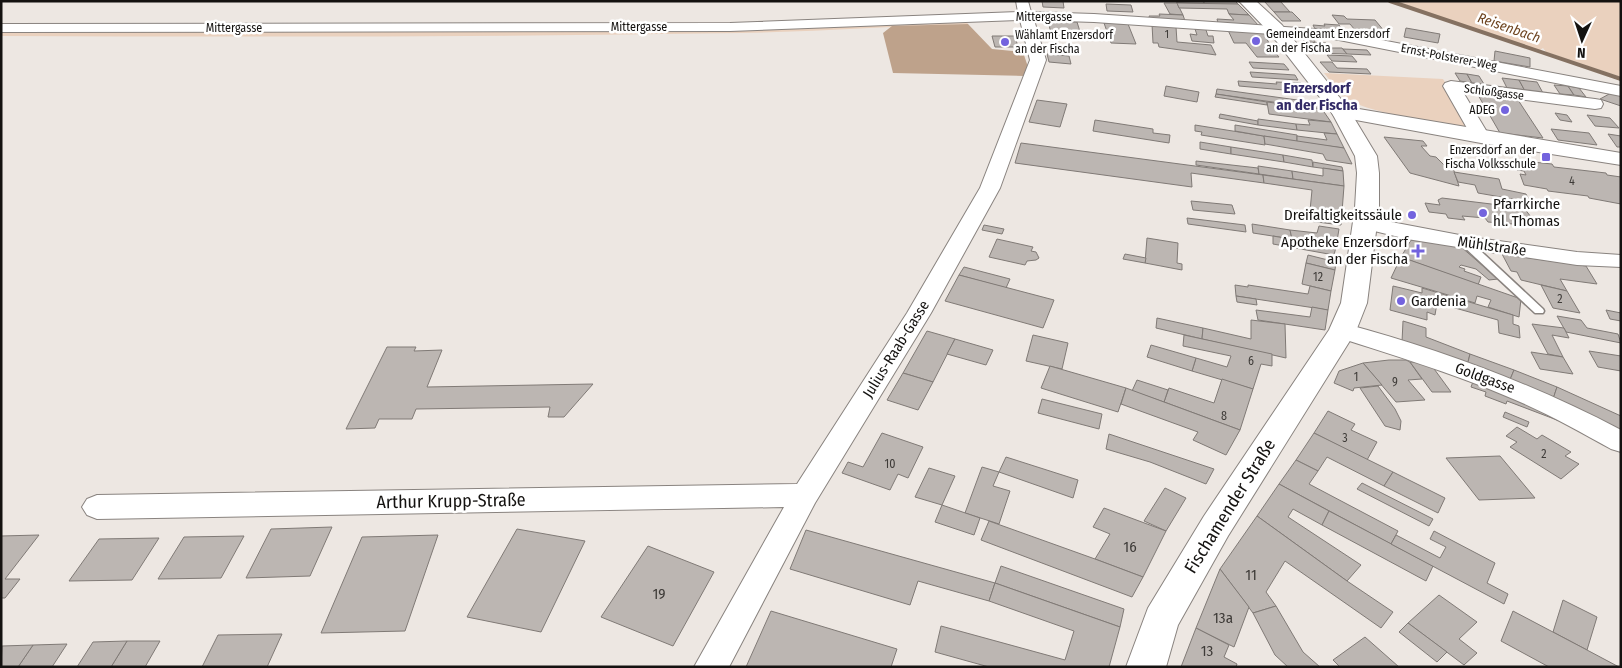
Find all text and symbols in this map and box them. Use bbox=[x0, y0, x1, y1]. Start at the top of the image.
water label: Reisenbach bbox=[1475, 9, 1543, 47]
street label: Mittergasse bbox=[1016, 10, 1072, 24]
north arrow bbox=[1557, 15, 1607, 65]
street label: Mittergasse bbox=[611, 20, 667, 34]
street label: Mittergasse bbox=[206, 21, 262, 35]
place label: Gemeindeamt Enzersdorf an der Fischa bbox=[1266, 27, 1391, 55]
place label: Wählamt Enzersdorf an der Fischa bbox=[1015, 28, 1114, 56]
house number: 1 bbox=[1165, 28, 1169, 41]
marker: Gemeindeamt Enzersdorf an der Fischa bbox=[1250, 35, 1262, 47]
marker: Wählamt Enzersdorf an der Fischa bbox=[999, 36, 1011, 48]
street label: Ernst-Polsterer-Weg bbox=[1400, 41, 1499, 73]
text: N bbox=[1577, 44, 1586, 61]
district label: Enzersdorf an der Fischa bbox=[1276, 79, 1358, 114]
street label: Schloßgasse bbox=[1463, 81, 1525, 103]
place label: ADEG bbox=[1469, 103, 1495, 117]
marker: ADEG bbox=[1499, 104, 1511, 116]
place label: Enzersdorf an der Fischa Volksschule bbox=[1445, 143, 1537, 171]
marker: Enzersdorf an der Fischa Volksschule bbox=[1540, 151, 1552, 163]
house number: 4 bbox=[1569, 174, 1575, 188]
place label: Pfarrkirche hl. Thomas bbox=[1493, 195, 1560, 230]
place label: Dreifaltigkeitssäule bbox=[1284, 206, 1402, 224]
marker: Pfarrkirche hl. Thomas bbox=[1477, 207, 1489, 219]
marker: Dreifaltigkeitssäule bbox=[1406, 209, 1418, 221]
street label: Mühlstraße bbox=[1456, 232, 1528, 260]
place label: Apotheke Enzersdorf an der Fischa bbox=[1281, 233, 1409, 268]
marker: Apotheke Enzersdorf an der Fischa bbox=[1412, 245, 1424, 257]
house number: 12 bbox=[1313, 270, 1323, 284]
place label: Gardenia bbox=[1411, 292, 1466, 310]
house number: 2 bbox=[1557, 292, 1563, 306]
marker: Gardenia bbox=[1395, 295, 1407, 307]
street label: Julius-Raab-Gasse bbox=[859, 297, 933, 401]
house number: 6 bbox=[1248, 354, 1254, 368]
street label: Goldgasse bbox=[1453, 359, 1517, 397]
house number: 1 bbox=[1354, 370, 1358, 384]
house number: 9 bbox=[1392, 375, 1398, 389]
house number: 8 bbox=[1221, 409, 1227, 423]
house number: 3 bbox=[1342, 431, 1348, 445]
street label: Fischamender Straße bbox=[1180, 434, 1280, 577]
house number: 2 bbox=[1541, 447, 1547, 461]
house number: 10 bbox=[885, 457, 895, 471]
street label: Arthur Krupp-Straße bbox=[376, 489, 526, 513]
house number: 16 bbox=[1123, 538, 1137, 556]
house number: 11 bbox=[1245, 566, 1257, 584]
house number: 19 bbox=[652, 585, 666, 603]
house number: 13a bbox=[1213, 609, 1233, 627]
house number: 13 bbox=[1201, 642, 1214, 660]

